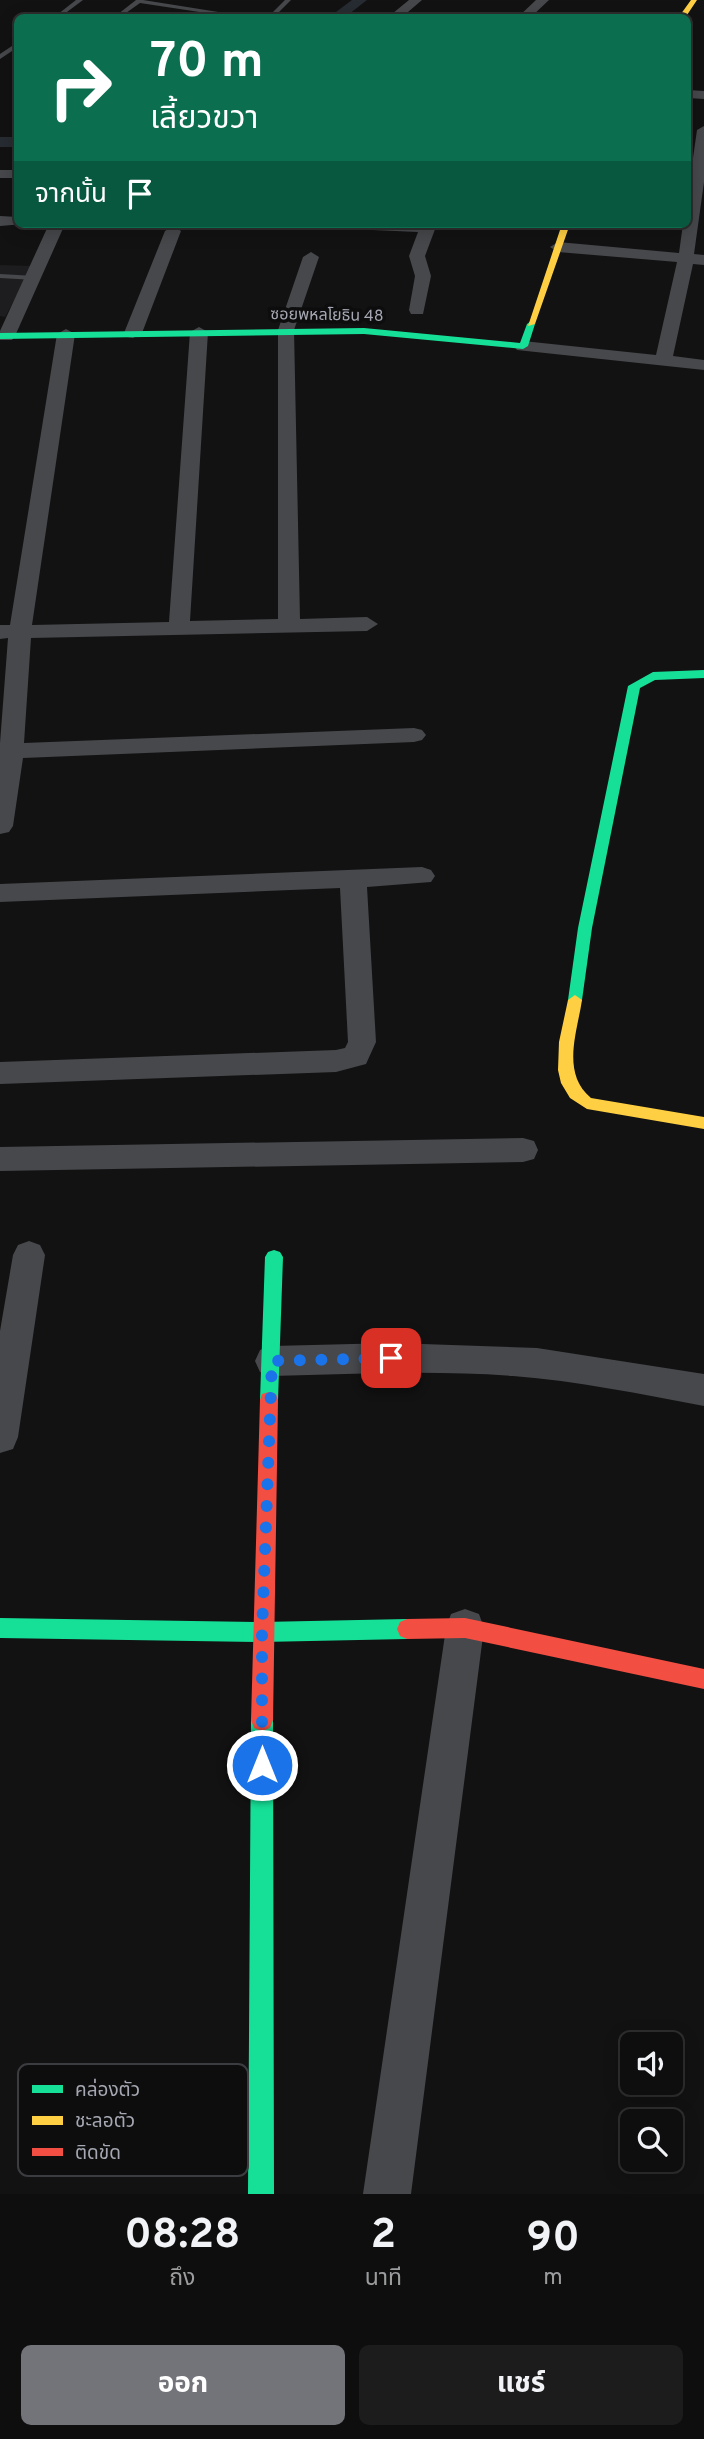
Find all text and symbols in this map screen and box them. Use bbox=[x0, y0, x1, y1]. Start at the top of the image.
text: 70 m bbox=[150, 33, 264, 95]
icon: right bbox=[35, 42, 126, 133]
text: เลี้ยวขวา bbox=[150, 100, 258, 140]
icon: arrive bbox=[121, 175, 159, 213]
text: จากนั้น bbox=[35, 179, 107, 212]
street label: ซอยพหลโยธิน 48 bbox=[270, 305, 384, 327]
pin bbox=[361, 1328, 421, 1388]
icon: arrive bbox=[372, 1339, 410, 1377]
position arrow bbox=[225, 1728, 299, 1802]
map controls bbox=[620, 2032, 683, 2172]
button: sound bbox=[620, 2032, 683, 2095]
legend bbox=[18, 2064, 248, 2176]
text: คล่องตัว bbox=[75, 2078, 140, 2103]
button: search bbox=[620, 2109, 683, 2172]
text: ชะลอตัว bbox=[75, 2110, 135, 2134]
text: ติดขัด bbox=[75, 2142, 121, 2166]
text: 08:28 bbox=[124, 2210, 240, 2263]
text: 2 bbox=[371, 2210, 396, 2263]
text: 90 bbox=[526, 2213, 580, 2266]
text: m bbox=[543, 2264, 563, 2293]
text: ถึง bbox=[169, 2265, 195, 2294]
text: นาที bbox=[365, 2265, 402, 2294]
button: ออก bbox=[21, 2345, 345, 2425]
button: แชร์ bbox=[359, 2345, 683, 2425]

